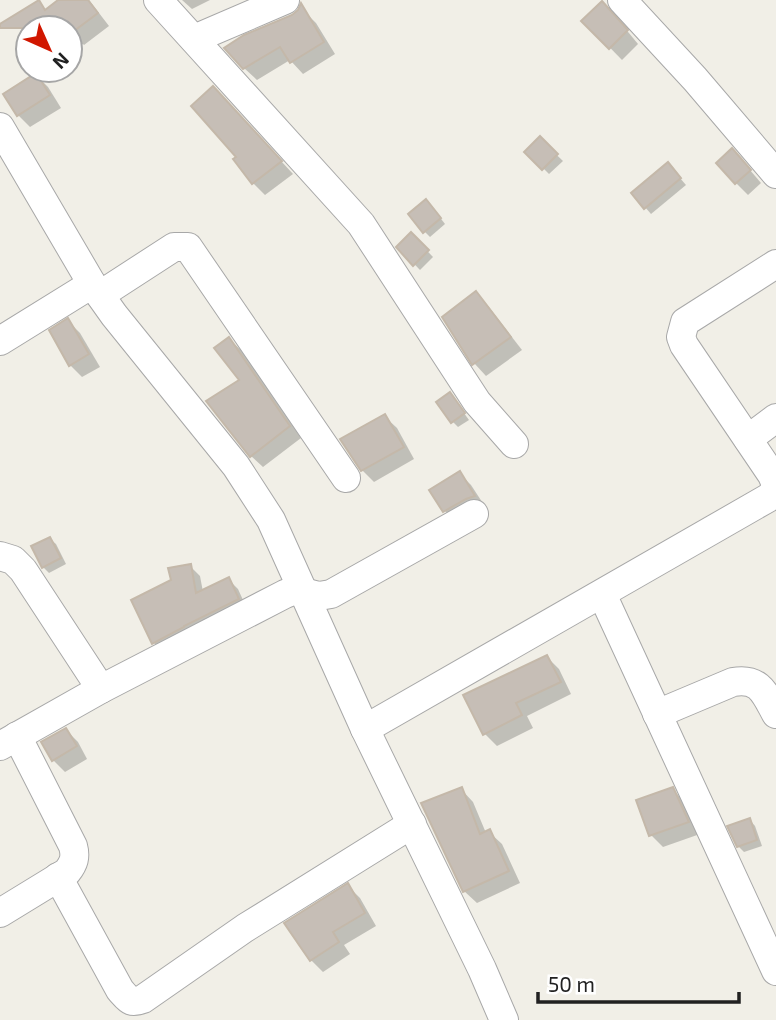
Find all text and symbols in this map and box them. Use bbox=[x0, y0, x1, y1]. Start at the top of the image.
north arrow bbox=[14, 14, 84, 84]
text: N bbox=[48, 48, 74, 74]
scale bar bbox=[538, 960, 739, 1004]
text: 50 m bbox=[548, 971, 595, 996]

